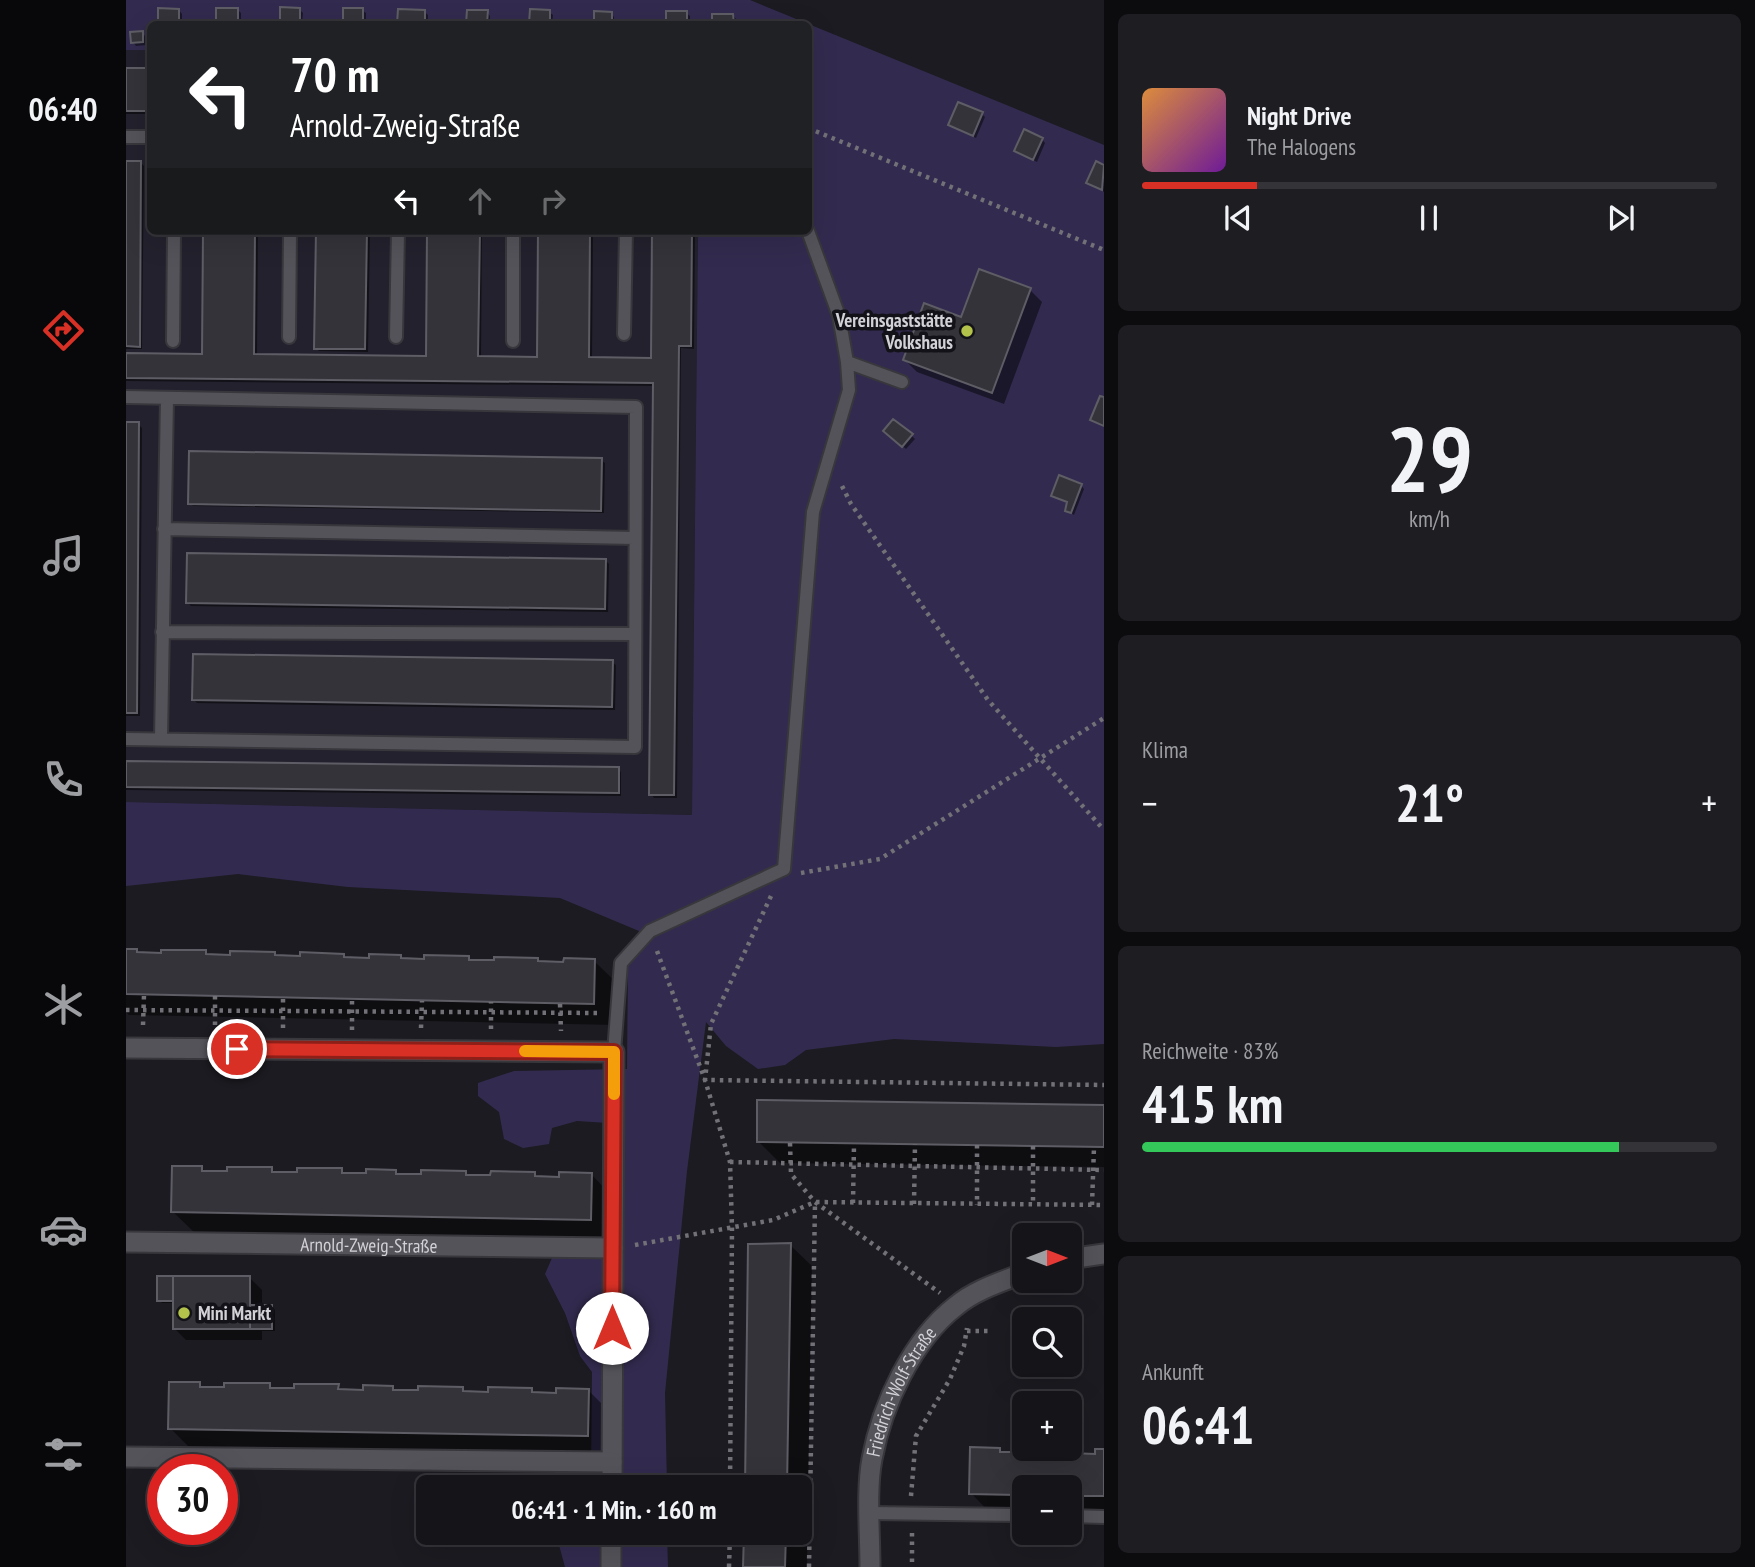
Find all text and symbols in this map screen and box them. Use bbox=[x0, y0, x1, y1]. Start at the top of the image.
text: 70 m bbox=[290, 42, 379, 106]
icon: left bbox=[175, 49, 266, 140]
text: 06:40 bbox=[28, 88, 98, 130]
text: Night Drive bbox=[1247, 99, 1352, 132]
text: Arnold-Zweig-Straße bbox=[290, 104, 521, 146]
text: The Halogens bbox=[1247, 132, 1356, 161]
icon: left bbox=[388, 182, 426, 220]
icon: ahead bbox=[461, 182, 499, 220]
icon: right bbox=[534, 182, 572, 220]
icon: previous bbox=[1219, 199, 1257, 237]
icon: pause bbox=[1410, 199, 1448, 237]
icon: next bbox=[1602, 199, 1640, 237]
icon: directions bbox=[39, 306, 88, 355]
place label: Vereinsgaststätte Volkshaus bbox=[835, 308, 953, 354]
marker: Vereinsgaststätte Volkshaus bbox=[959, 323, 975, 339]
text: 29 bbox=[1386, 399, 1473, 517]
text: km/h bbox=[1409, 504, 1450, 533]
icon: music bbox=[39, 531, 88, 580]
text: Klima bbox=[1142, 735, 1188, 764]
icon: phone bbox=[39, 755, 88, 804]
text: 21° bbox=[1395, 769, 1464, 836]
text: − bbox=[1142, 778, 1158, 827]
text: + bbox=[1701, 778, 1717, 827]
icon: climate bbox=[39, 980, 88, 1029]
pin bbox=[207, 1019, 267, 1079]
icon: arrive bbox=[218, 1030, 256, 1068]
text: Reichweite · 83% bbox=[1142, 1036, 1278, 1065]
text: 415 km bbox=[1142, 1070, 1283, 1137]
icon: car bbox=[39, 1205, 88, 1254]
north arrow bbox=[1012, 1223, 1082, 1293]
map controls bbox=[1012, 1223, 1082, 1545]
street label: Arnold-Zweig-Straße bbox=[300, 1232, 438, 1258]
position arrow bbox=[575, 1291, 649, 1365]
place label: Mini Markt bbox=[198, 1301, 271, 1325]
marker: Mini Markt bbox=[176, 1305, 192, 1321]
button: search bbox=[1012, 1307, 1082, 1377]
street label: Friedrich-Wolf-Straße bbox=[861, 1321, 941, 1459]
text: Ankunft bbox=[1142, 1357, 1204, 1386]
button: + bbox=[1012, 1391, 1082, 1461]
text: 06:41 bbox=[1142, 1391, 1254, 1458]
icon: filters bbox=[39, 1430, 88, 1479]
speed limit sign: 30 bbox=[147, 1454, 238, 1545]
button: − bbox=[1012, 1475, 1082, 1545]
text: 06:41 · 1 Min. · 160 m bbox=[512, 1493, 716, 1526]

